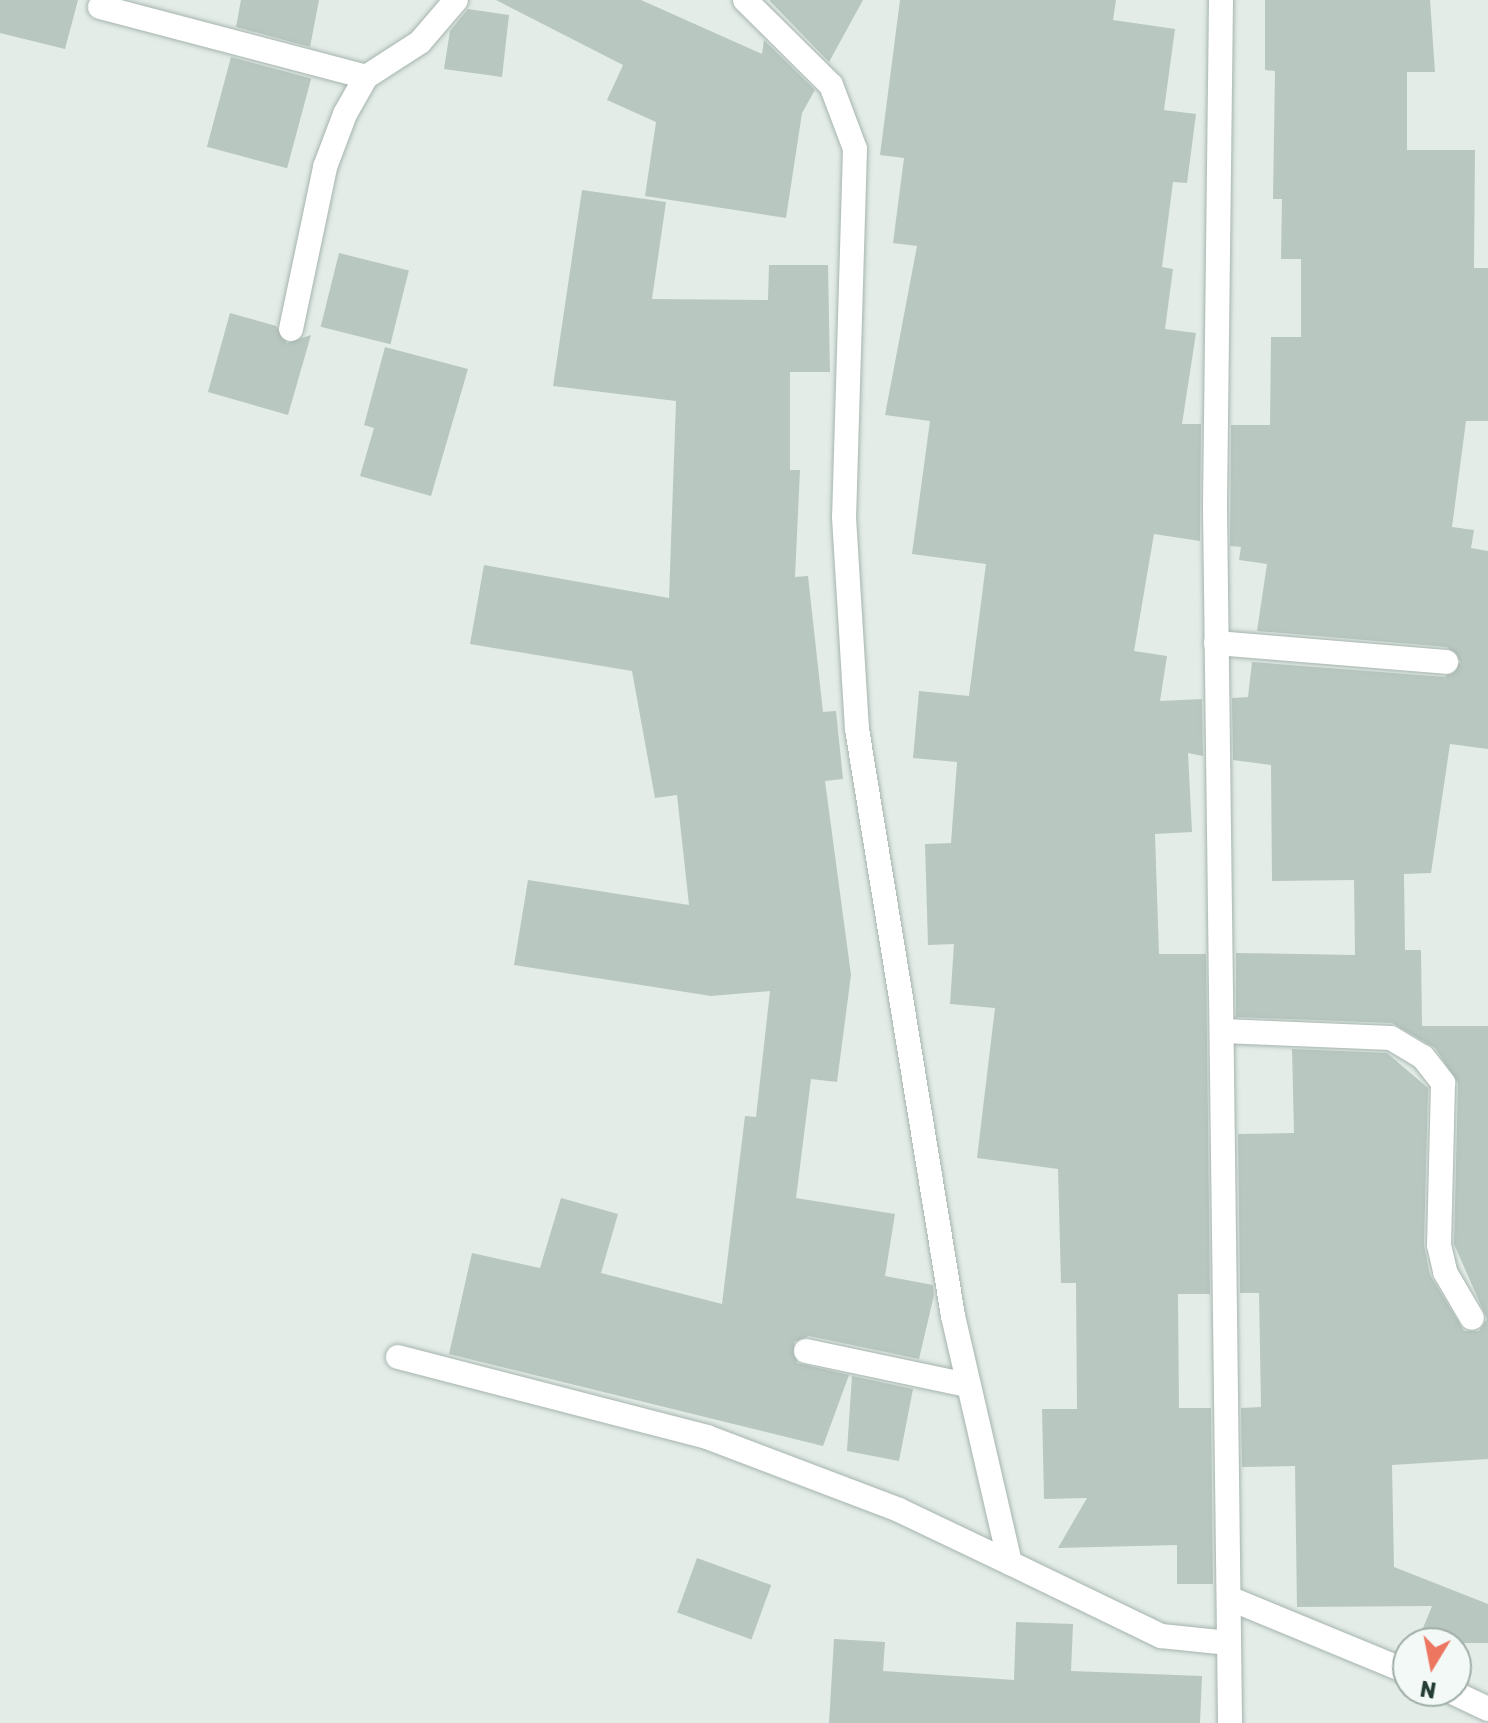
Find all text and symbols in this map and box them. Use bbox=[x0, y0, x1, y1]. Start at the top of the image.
north arrow bbox=[1392, 1627, 1472, 1707]
text: N bbox=[1418, 1674, 1438, 1704]

